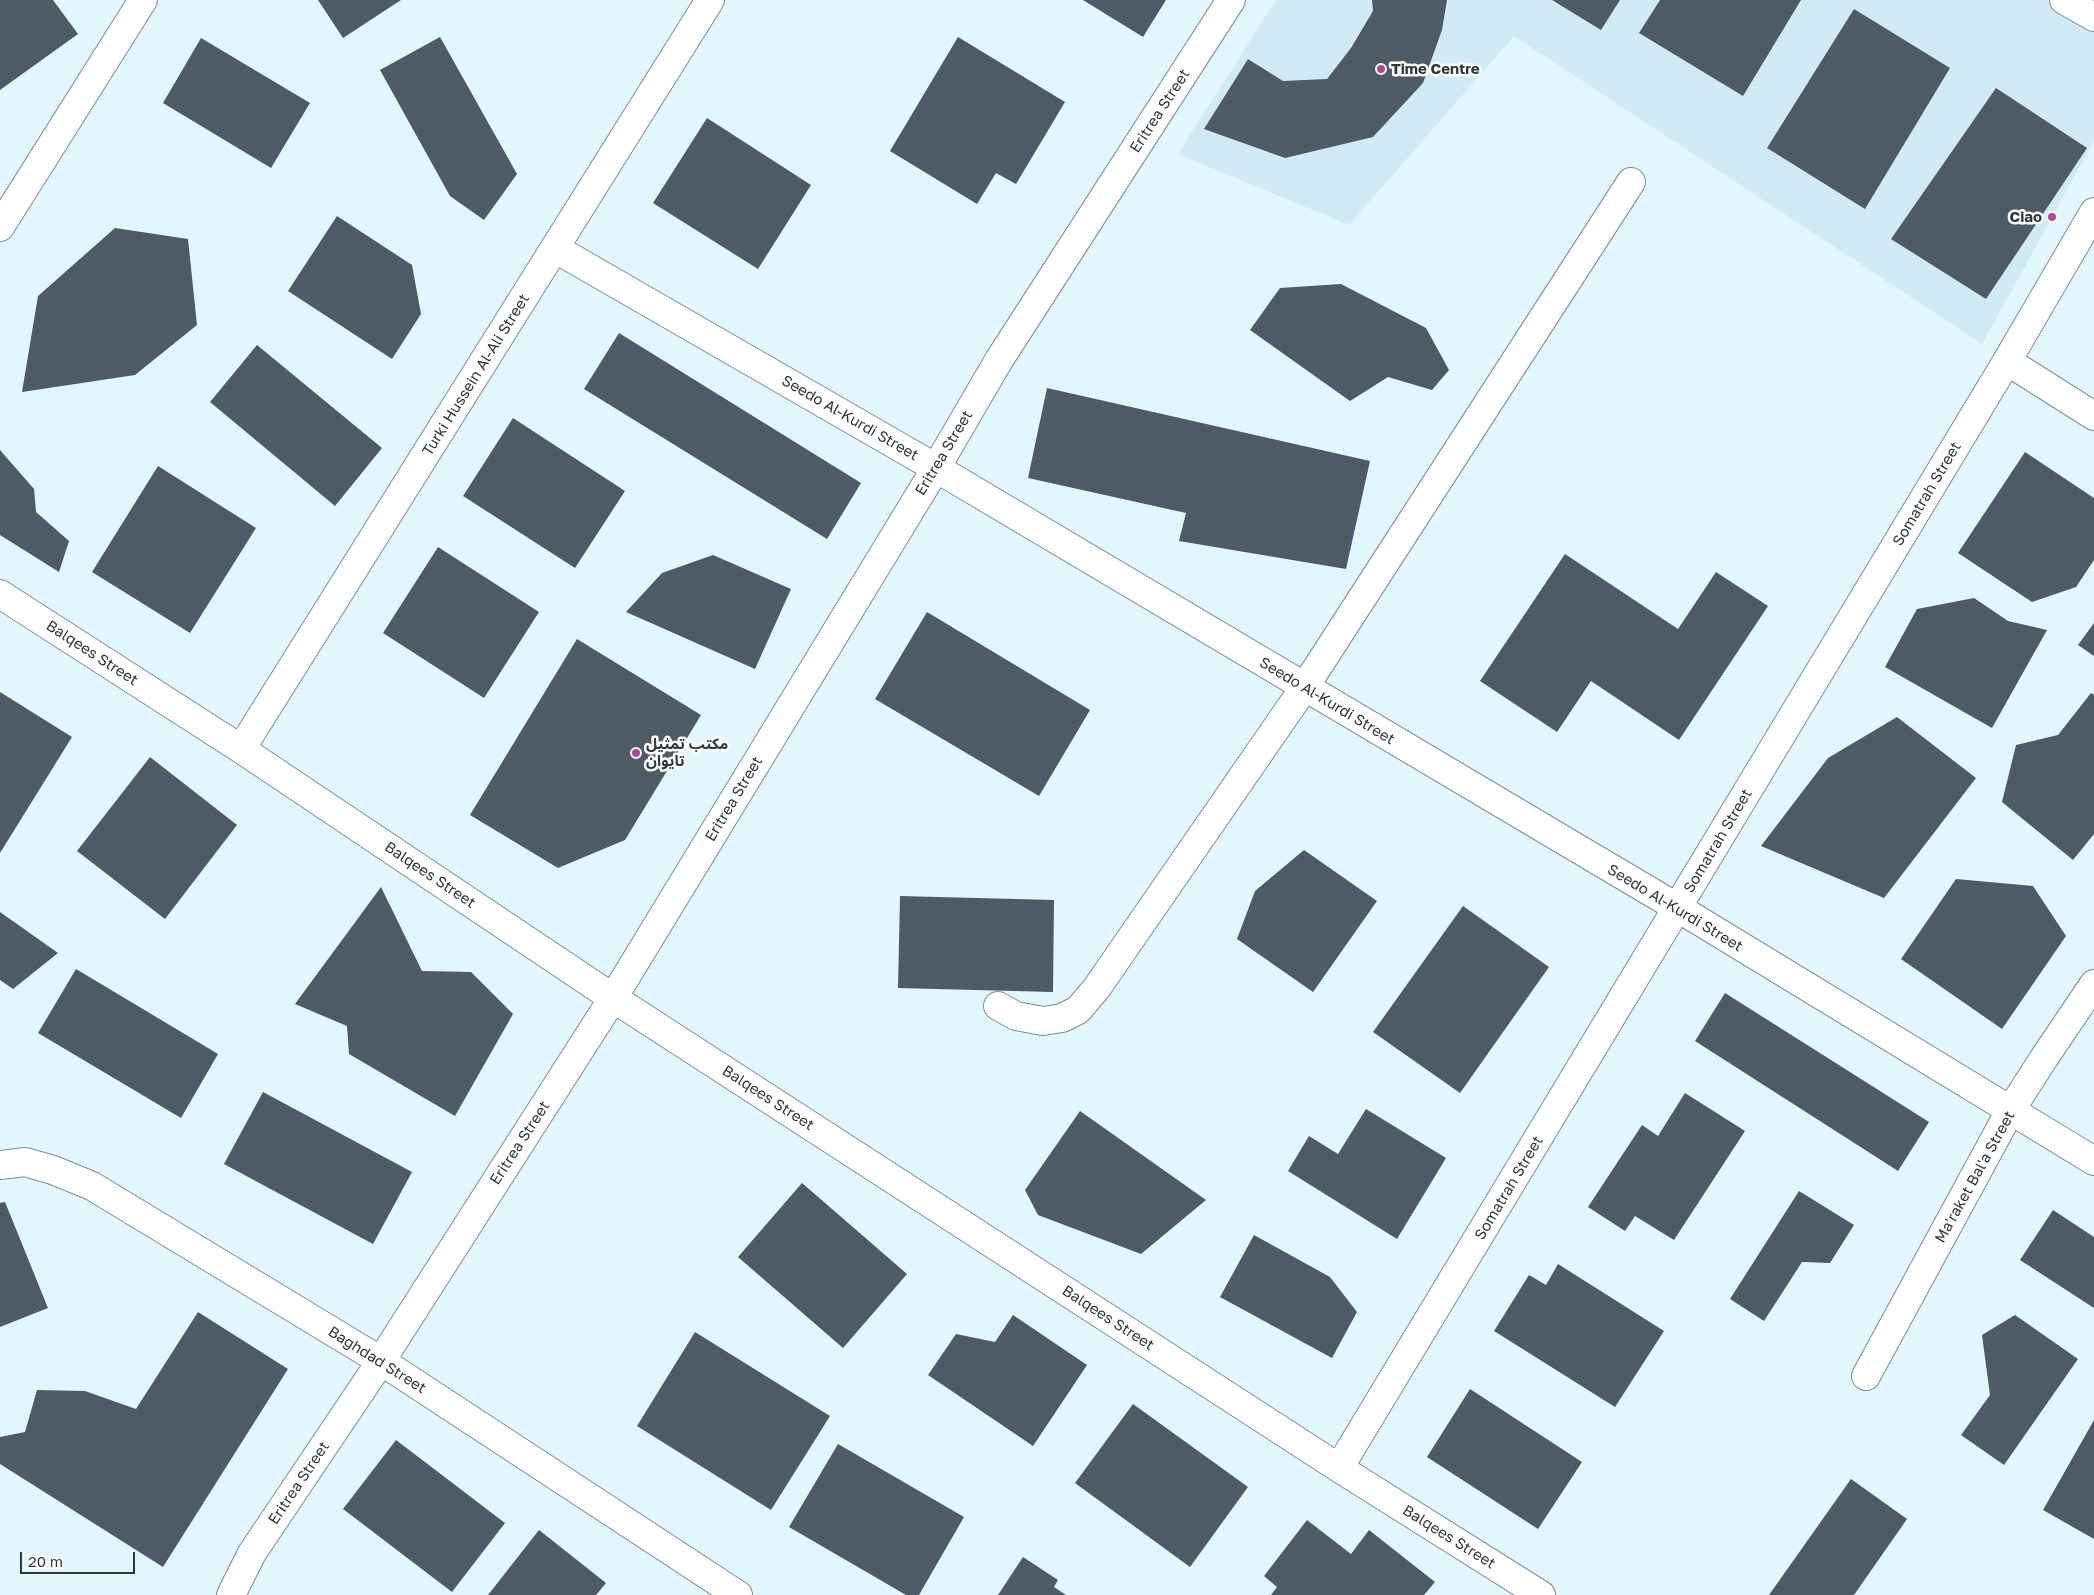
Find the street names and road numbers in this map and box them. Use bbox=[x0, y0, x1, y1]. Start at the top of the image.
street label: Eritrea Street bbox=[1126, 66, 1194, 156]
street label: Turki Hussein Al-Ali Street bbox=[419, 291, 533, 459]
street label: Seedo Al-Kurdi Street bbox=[778, 371, 922, 465]
street label: Eritrea Street bbox=[912, 407, 976, 499]
street label: Somatrah Street bbox=[1889, 439, 1965, 549]
street label: Balqees Street bbox=[43, 617, 141, 689]
street label: Seedo Al-Kurdi Street bbox=[1256, 653, 1398, 749]
street label: Eritrea Street bbox=[702, 753, 766, 845]
street label: Somatrah Street bbox=[1680, 786, 1756, 896]
street label: Balqees Street bbox=[381, 838, 479, 912]
street label: Seedo Al-Kurdi Street bbox=[1604, 860, 1746, 956]
street label: Balqees Street bbox=[719, 1062, 817, 1134]
street label: Eritrea Street bbox=[486, 1098, 554, 1188]
street label: Ma'raket Bal'a Street bbox=[1931, 1108, 2019, 1246]
street label: Somatrah Street bbox=[1471, 1133, 1547, 1243]
street label: Balqees Street bbox=[1059, 1282, 1157, 1354]
street label: Baghdad Street bbox=[325, 1323, 429, 1397]
street label: Eritrea Street bbox=[265, 1438, 333, 1528]
street label: Balqees Street bbox=[1399, 1501, 1499, 1573]

